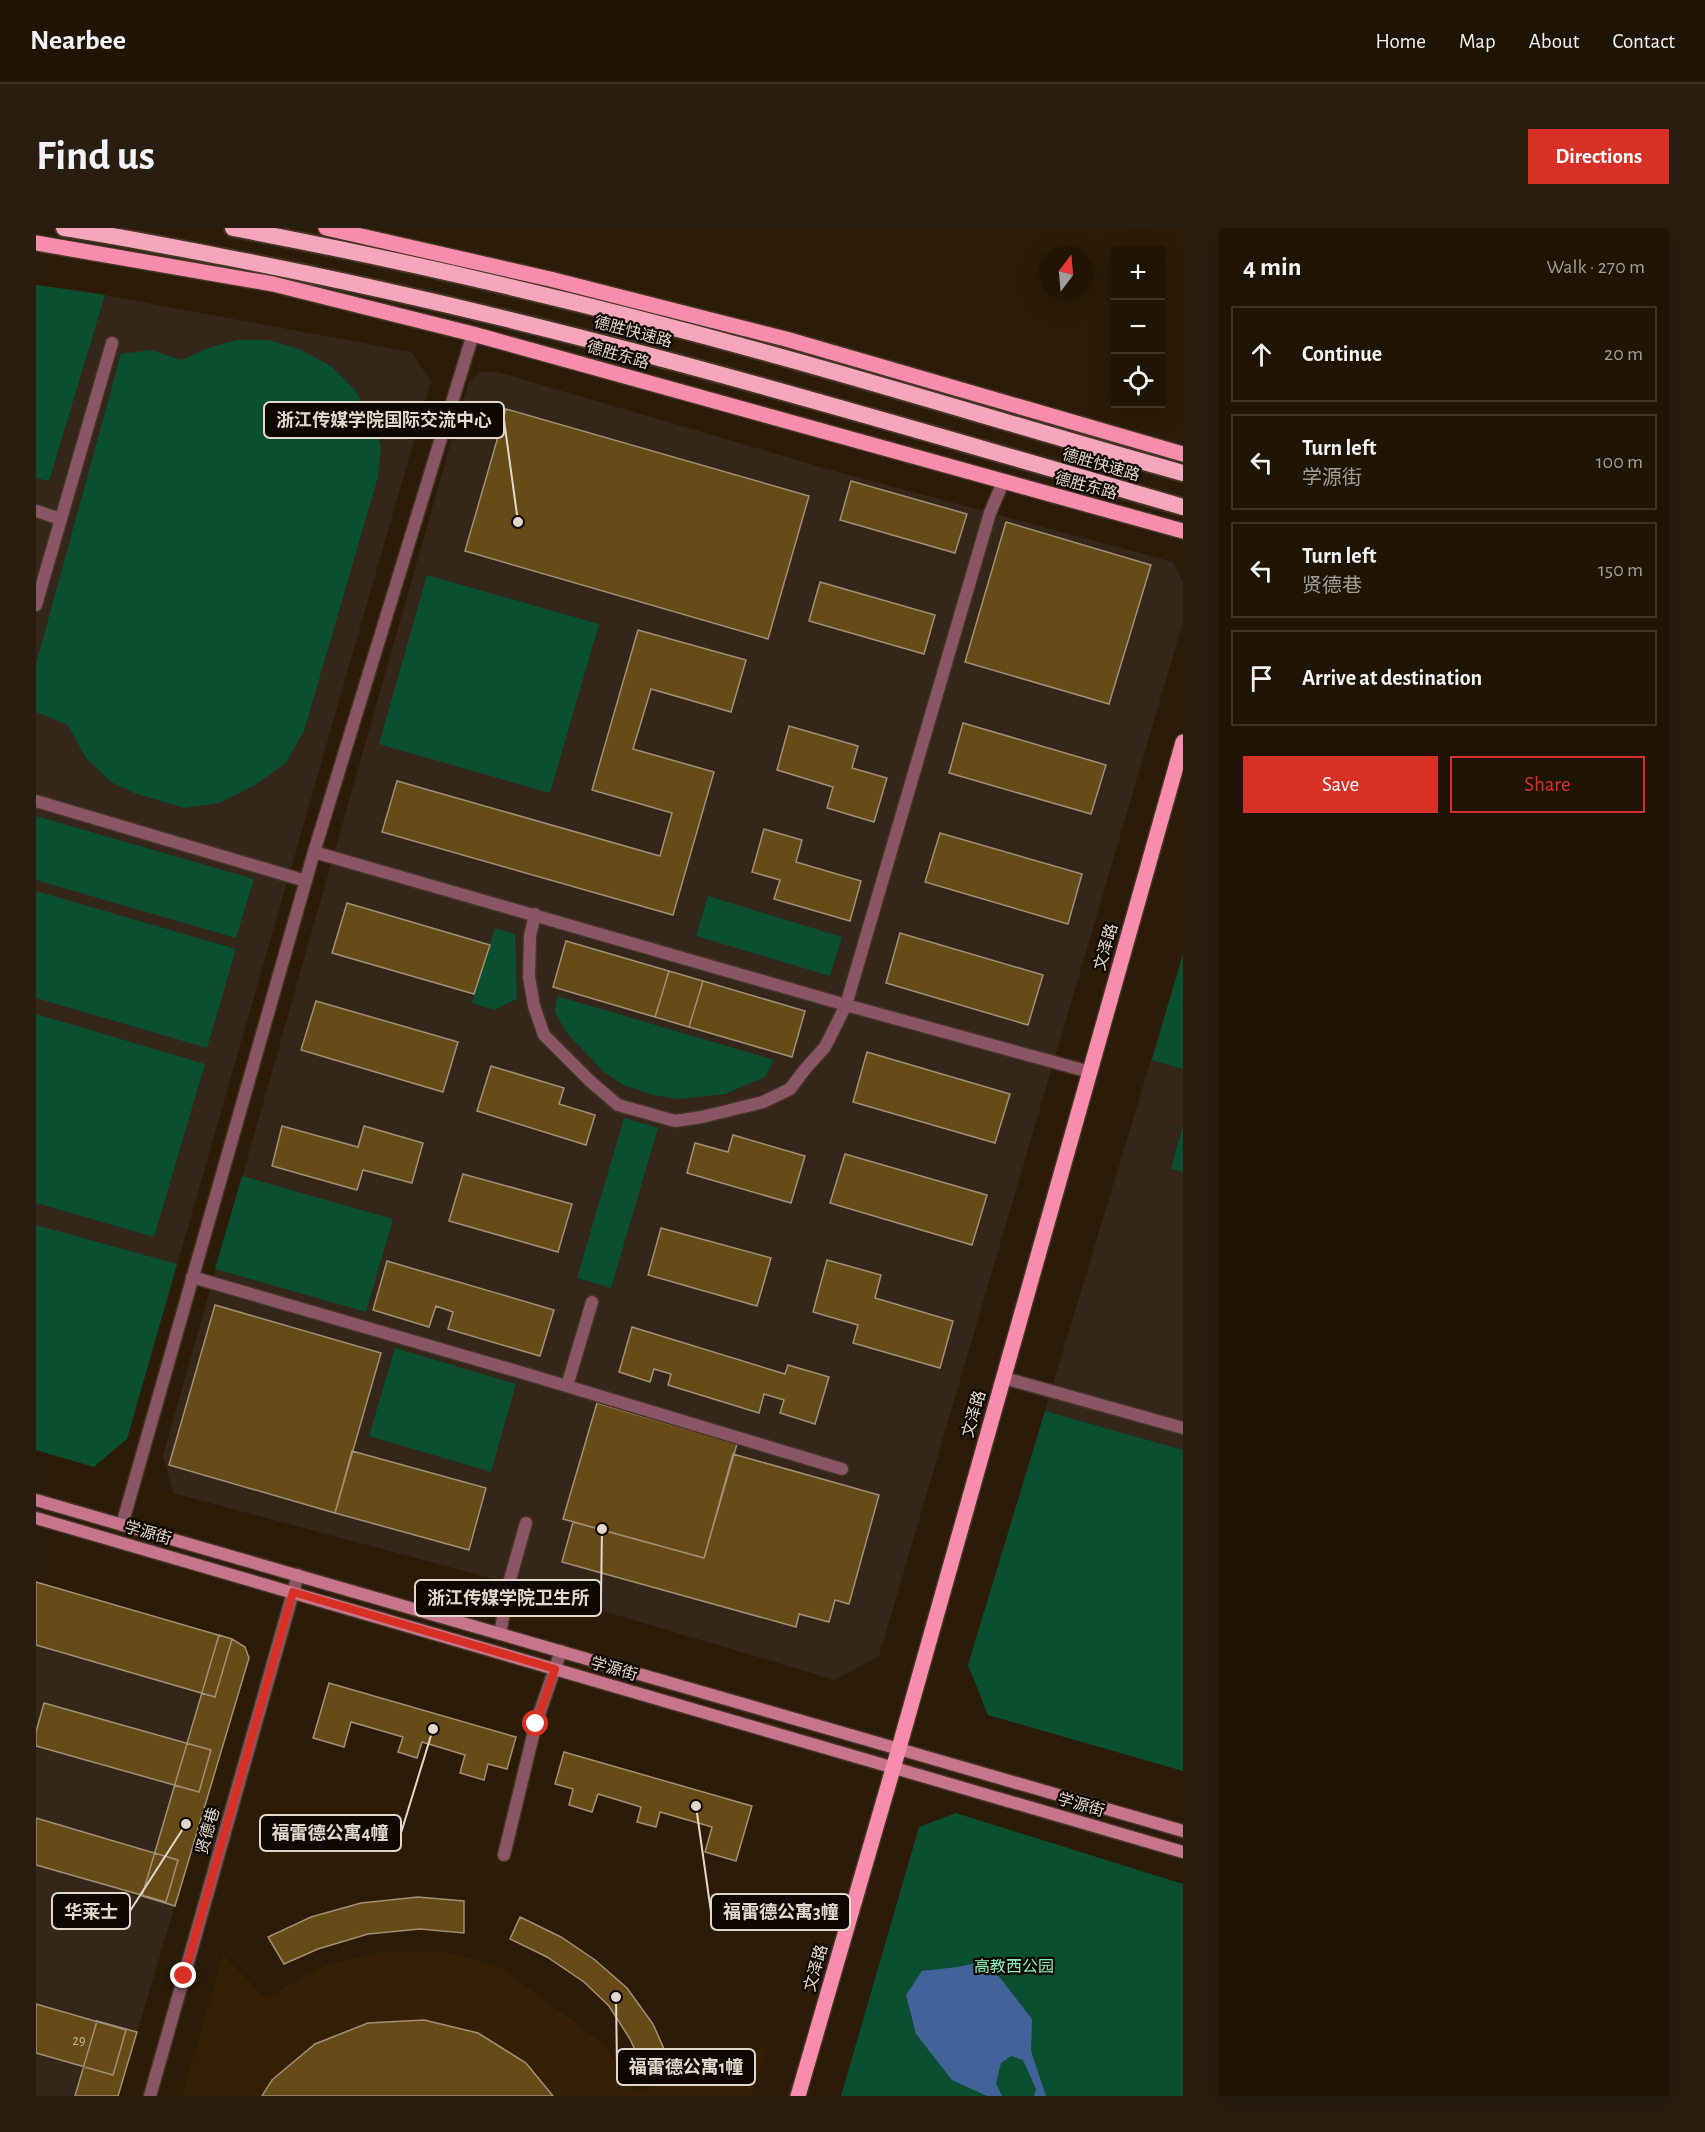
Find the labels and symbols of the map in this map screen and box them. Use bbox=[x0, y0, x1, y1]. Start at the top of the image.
north arrow bbox=[1039, 246, 1093, 300]
street label: 德胜快速路 bbox=[592, 313, 674, 350]
street label: 德胜东路 bbox=[585, 338, 651, 372]
callout: 浙江传媒学院国际交流中心 bbox=[264, 402, 504, 438]
text: 浙江传媒学院国际交流中心 bbox=[276, 410, 492, 430]
street label: 德胜快速路 bbox=[1060, 445, 1142, 484]
street label: 德胜东路 bbox=[1053, 469, 1119, 502]
street label: 文泽路 bbox=[1091, 921, 1120, 972]
street label: 文泽路 bbox=[959, 1388, 988, 1439]
street label: 学源街 bbox=[123, 1518, 174, 1547]
callout: 浙江传媒学院卫生所 bbox=[415, 1580, 601, 1616]
text: 浙江传媒学院卫生所 bbox=[427, 1588, 589, 1608]
street label: 学源街 bbox=[589, 1654, 640, 1683]
route start bbox=[522, 1710, 548, 1736]
street label: 学源街 bbox=[1056, 1790, 1107, 1819]
street label: 贤德巷 bbox=[193, 1805, 222, 1856]
callout: 福雷德公寓4幢 bbox=[260, 1815, 401, 1851]
text: 福雷德公寓4幢 bbox=[271, 1823, 389, 1843]
callout: 华莱士 bbox=[52, 1893, 130, 1929]
callout: 福雷德公寓3幢 bbox=[711, 1894, 850, 1930]
text: 华莱士 bbox=[64, 1902, 118, 1922]
text: 福雷德公寓3幢 bbox=[723, 1902, 839, 1922]
street label: 文泽路 bbox=[801, 1942, 830, 1993]
park label: 高教西公园 bbox=[974, 1958, 1054, 1975]
route end bbox=[170, 1962, 196, 1988]
house number: 29 bbox=[73, 2034, 85, 2048]
callout: 福雷德公寓1幢 bbox=[617, 2049, 755, 2085]
text: 福雷德公寓1幢 bbox=[629, 2057, 743, 2077]

